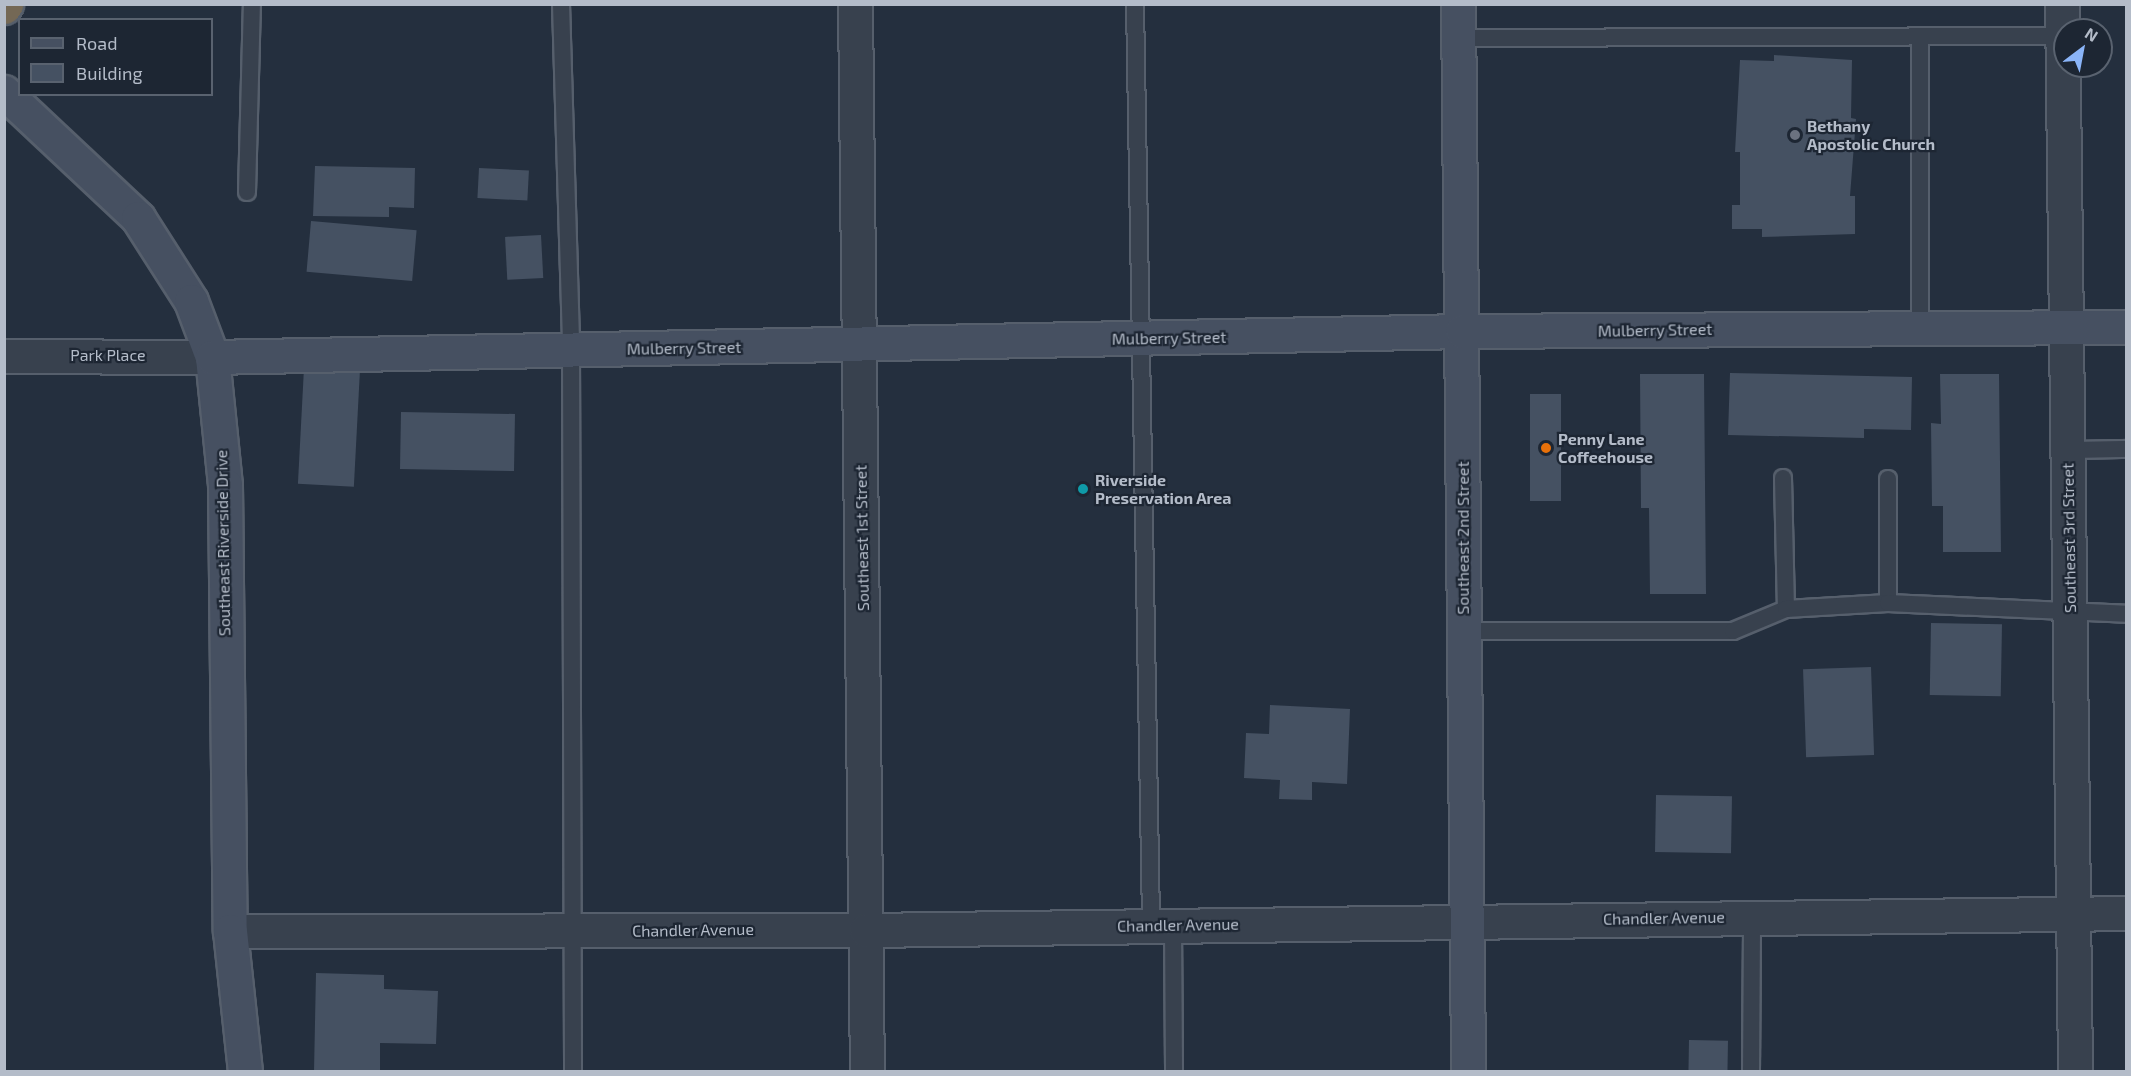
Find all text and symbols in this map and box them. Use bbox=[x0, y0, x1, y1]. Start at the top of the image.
legend bbox=[18, 18, 213, 96]
north arrow bbox=[2053, 18, 2113, 78]
text: N bbox=[2082, 23, 2102, 45]
text: Road bbox=[76, 32, 117, 54]
text: Building bbox=[76, 62, 143, 84]
place label: Bethany Apostolic Church bbox=[1807, 116, 1935, 154]
marker: Bethany Apostolic Church bbox=[1788, 128, 1802, 142]
street label: Mulberry Street bbox=[1597, 319, 1713, 341]
street label: Mulberry Street bbox=[1111, 327, 1227, 349]
street label: Mulberry Street bbox=[626, 337, 742, 359]
street label: Park Place bbox=[70, 345, 146, 365]
place label: Penny Lane Coffeehouse bbox=[1558, 429, 1653, 467]
marker: Penny Lane Coffeehouse bbox=[1539, 441, 1553, 455]
street label: Southeast Riverside Drive bbox=[212, 450, 234, 636]
street label: Southeast 2nd Street bbox=[1453, 461, 1473, 615]
street label: Southeast 3rd Street bbox=[2058, 463, 2080, 613]
street label: Southeast 1st Street bbox=[851, 465, 873, 611]
place label: Riverside Preservation Area bbox=[1095, 470, 1232, 508]
marker: Riverside Preservation Area bbox=[1076, 482, 1090, 496]
street label: Chandler Avenue bbox=[1603, 907, 1725, 929]
street label: Chandler Avenue bbox=[1117, 914, 1239, 936]
street label: Chandler Avenue bbox=[632, 919, 754, 941]

